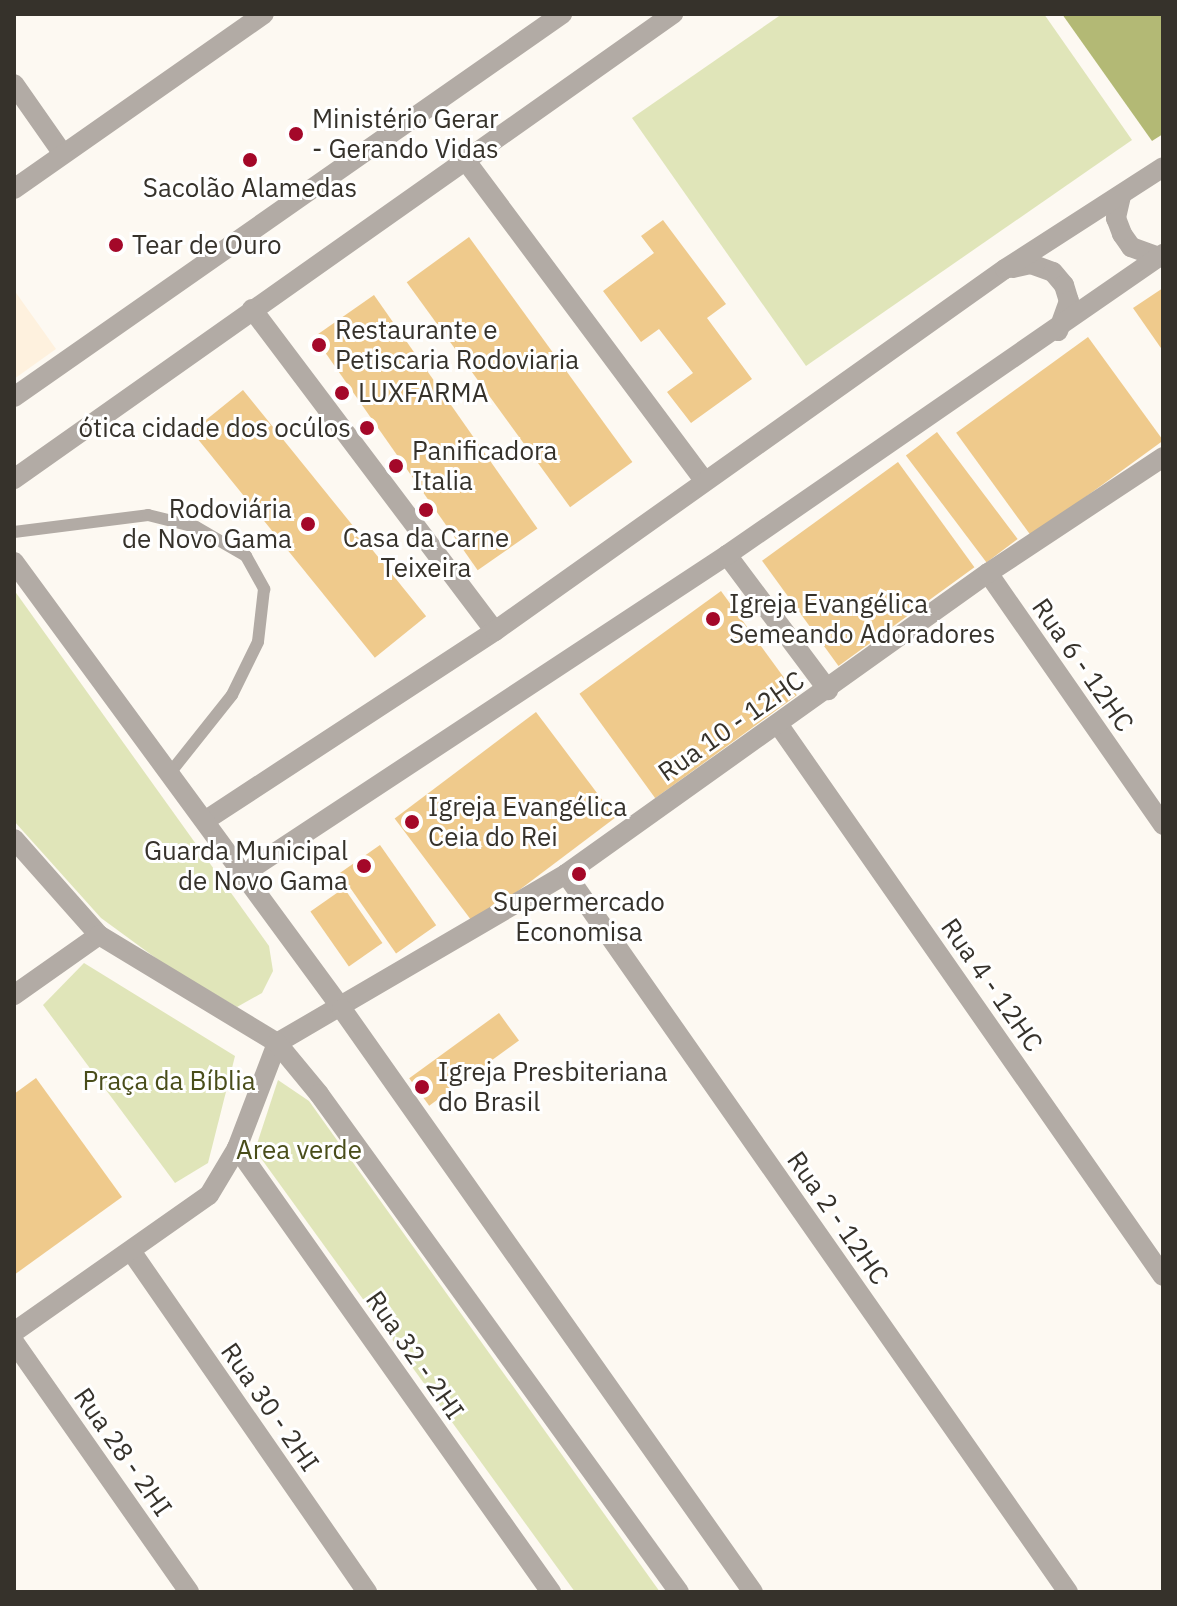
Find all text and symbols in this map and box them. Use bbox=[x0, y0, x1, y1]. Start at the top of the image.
place label: Ministério Gerar - Gerando Vidas bbox=[312, 103, 499, 164]
marker: Ministério Gerar - Gerando Vidas bbox=[287, 125, 305, 143]
marker: Sacolão Alamedas bbox=[241, 151, 259, 169]
place label: Sacolão Alamedas bbox=[143, 172, 357, 204]
place label: Tear de Ouro bbox=[132, 229, 282, 261]
marker: Tear de Ouro bbox=[107, 236, 125, 254]
place label: Restaurante e Petiscaria Rodoviaria bbox=[335, 314, 579, 376]
marker: Restaurante e Petiscaria Rodoviaria bbox=[310, 336, 328, 354]
place label: LUXFARMA bbox=[358, 377, 488, 409]
marker: LUXFARMA bbox=[333, 384, 351, 402]
place label: ótica cidade dos ocúlos bbox=[79, 412, 351, 444]
marker: ótica cidade dos ocúlos bbox=[358, 419, 376, 437]
place label: Panificadora Italia bbox=[412, 435, 557, 496]
marker: Panificadora Italia bbox=[387, 457, 405, 475]
place label: Rodoviária de Novo Gama bbox=[122, 493, 292, 554]
marker: Casa da Carne Teixeira bbox=[417, 501, 435, 519]
marker: Rodoviária de Novo Gama bbox=[299, 515, 317, 533]
place label: Casa da Carne Teixeira bbox=[343, 522, 509, 584]
place label: Igreja Evangélica Semeando Adoradores bbox=[729, 588, 995, 650]
street label: Rua 6 - 12HC bbox=[1026, 592, 1140, 738]
marker: Igreja Evangélica Semeando Adoradores bbox=[704, 610, 722, 628]
street label: Rua 10 - 12HC bbox=[652, 664, 810, 788]
place label: Igreja Evangélica Ceia do Rei bbox=[428, 791, 627, 852]
marker: Igreja Evangélica Ceia do Rei bbox=[403, 813, 421, 831]
place label: Guarda Municipal de Novo Gama bbox=[144, 835, 348, 896]
marker: Guarda Municipal de Novo Gama bbox=[355, 857, 373, 875]
marker: Supermercado Economisa bbox=[570, 865, 588, 883]
place label: Supermercado Economisa bbox=[493, 886, 665, 948]
street label: Rua 4 - 12HC bbox=[935, 912, 1049, 1058]
place label: Igreja Presbiteriana do Brasil bbox=[438, 1056, 668, 1118]
park label: Praça da Bíblia bbox=[82, 1065, 256, 1097]
marker: Igreja Presbiteriana do Brasil bbox=[413, 1078, 431, 1096]
park label: Area verde bbox=[236, 1134, 362, 1166]
street label: Rua 2 - 12HC bbox=[781, 1145, 895, 1291]
street label: Rua 32 - 2HI bbox=[359, 1285, 471, 1425]
street label: Rua 30 - 2HI bbox=[214, 1337, 326, 1477]
street label: Rua 28 - 2HI bbox=[67, 1382, 179, 1522]

